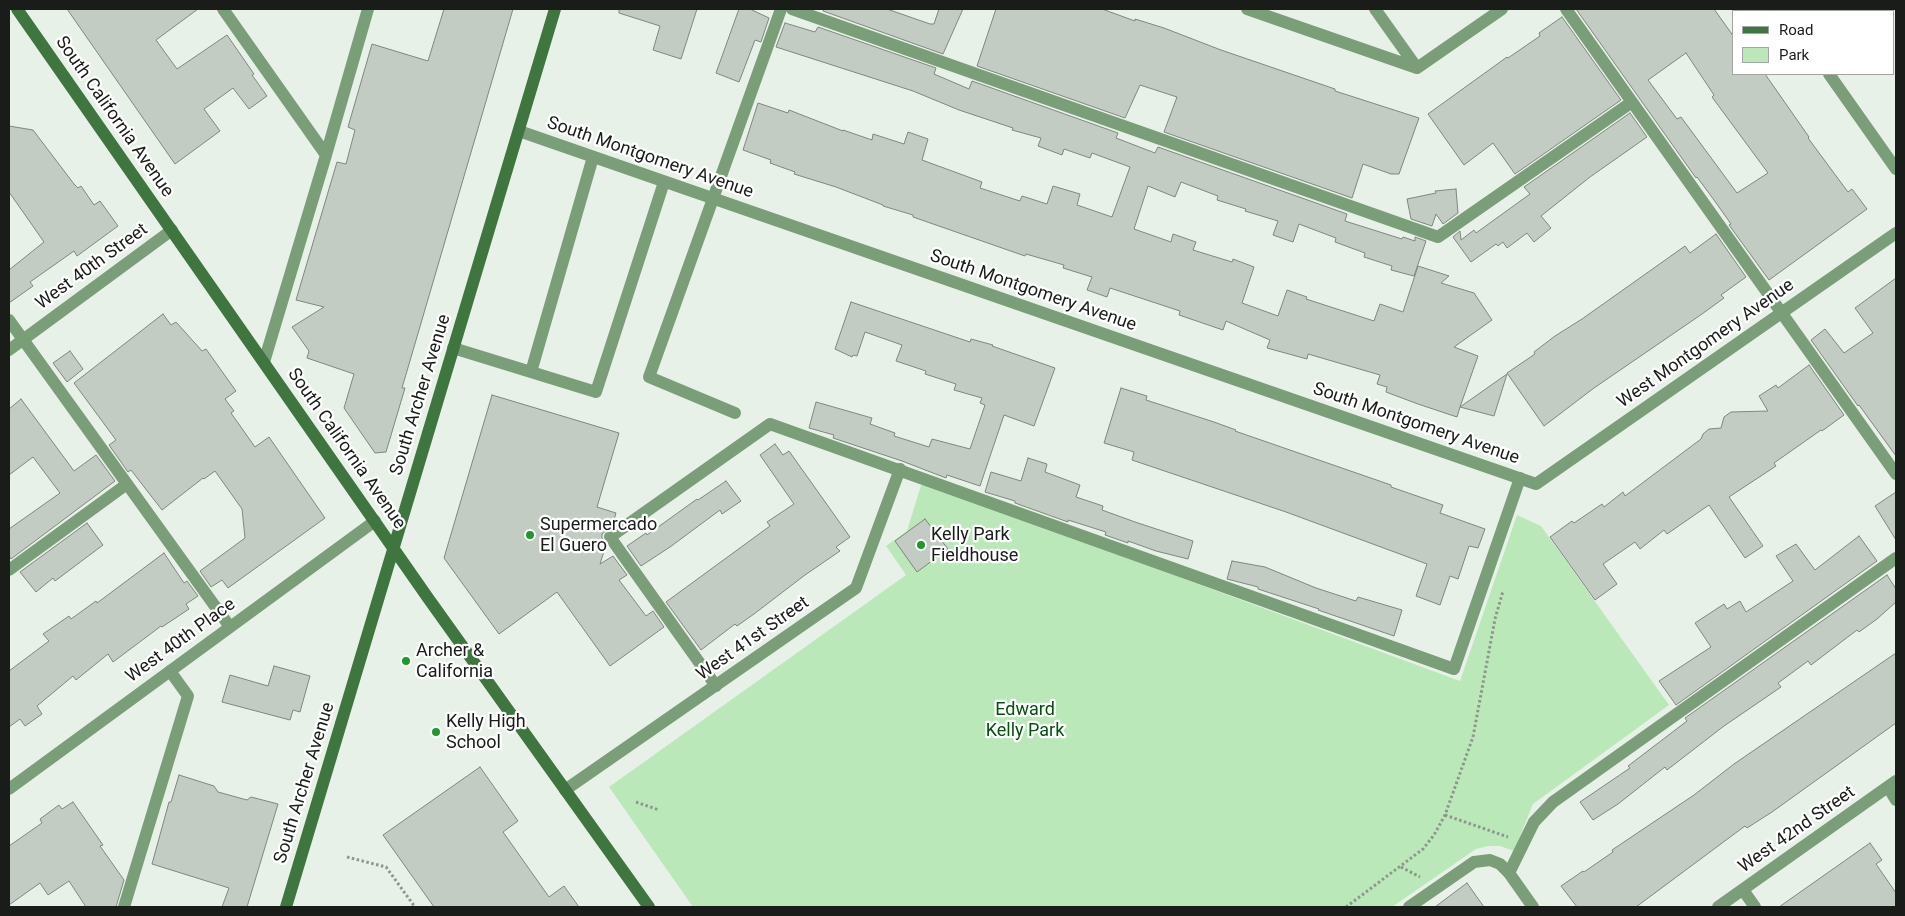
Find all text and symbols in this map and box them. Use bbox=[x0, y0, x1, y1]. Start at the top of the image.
legend bbox=[1732, 10, 1895, 75]
text: Road bbox=[1779, 21, 1813, 39]
street label: South California Avenue bbox=[50, 32, 178, 202]
text: Park bbox=[1779, 46, 1809, 64]
street label: South Montgomery Avenue bbox=[544, 113, 756, 203]
street label: West 40th Street bbox=[32, 219, 152, 315]
street label: South Montgomery Avenue bbox=[927, 246, 1139, 336]
street label: West Montgomery Avenue bbox=[1614, 275, 1798, 413]
street label: South Archer Avenue bbox=[386, 312, 456, 478]
street label: South California Avenue bbox=[282, 364, 410, 534]
street label: South Montgomery Avenue bbox=[1310, 379, 1522, 469]
place label: Supermercado El Guero bbox=[540, 514, 657, 556]
place label: Kelly Park Fieldhouse bbox=[931, 524, 1018, 566]
marker: Supermercado El Guero bbox=[524, 529, 536, 541]
marker: Kelly Park Fieldhouse bbox=[915, 539, 927, 551]
street label: West 41st Street bbox=[693, 592, 813, 686]
street label: West 40th Place bbox=[122, 594, 240, 688]
place label: Archer & California bbox=[416, 640, 493, 682]
marker: Archer & California bbox=[400, 655, 412, 667]
park label: Edward Kelly Park bbox=[986, 699, 1064, 742]
street label: South Archer Avenue bbox=[270, 700, 340, 866]
place label: Kelly High School bbox=[446, 711, 526, 754]
marker: Kelly High School bbox=[430, 726, 442, 738]
street label: West 42nd Street bbox=[1735, 782, 1859, 878]

